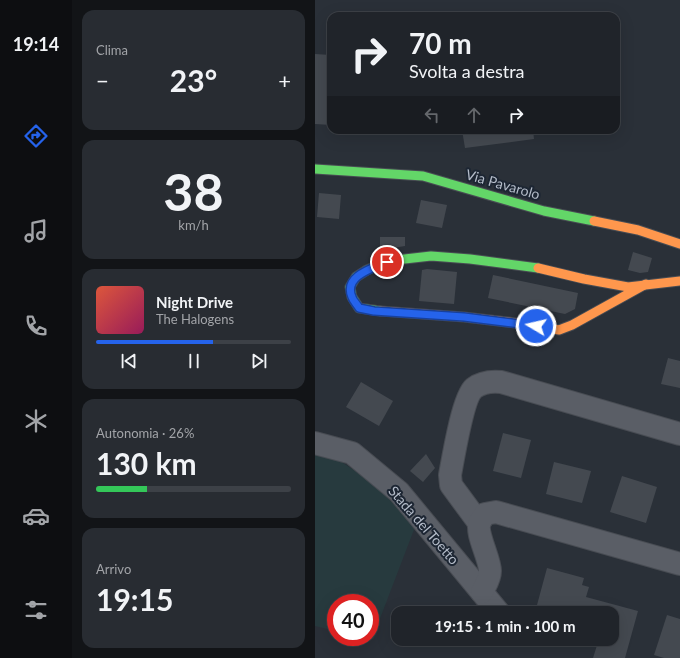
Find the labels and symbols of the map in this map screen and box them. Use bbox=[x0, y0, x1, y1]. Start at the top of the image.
street label: Via Pavarolo bbox=[464, 165, 542, 203]
pin bbox=[370, 245, 404, 279]
position arrow bbox=[515, 305, 557, 347]
street label: Stada del Toetto bbox=[385, 482, 463, 568]
speed limit sign: 40 bbox=[327, 594, 379, 646]

